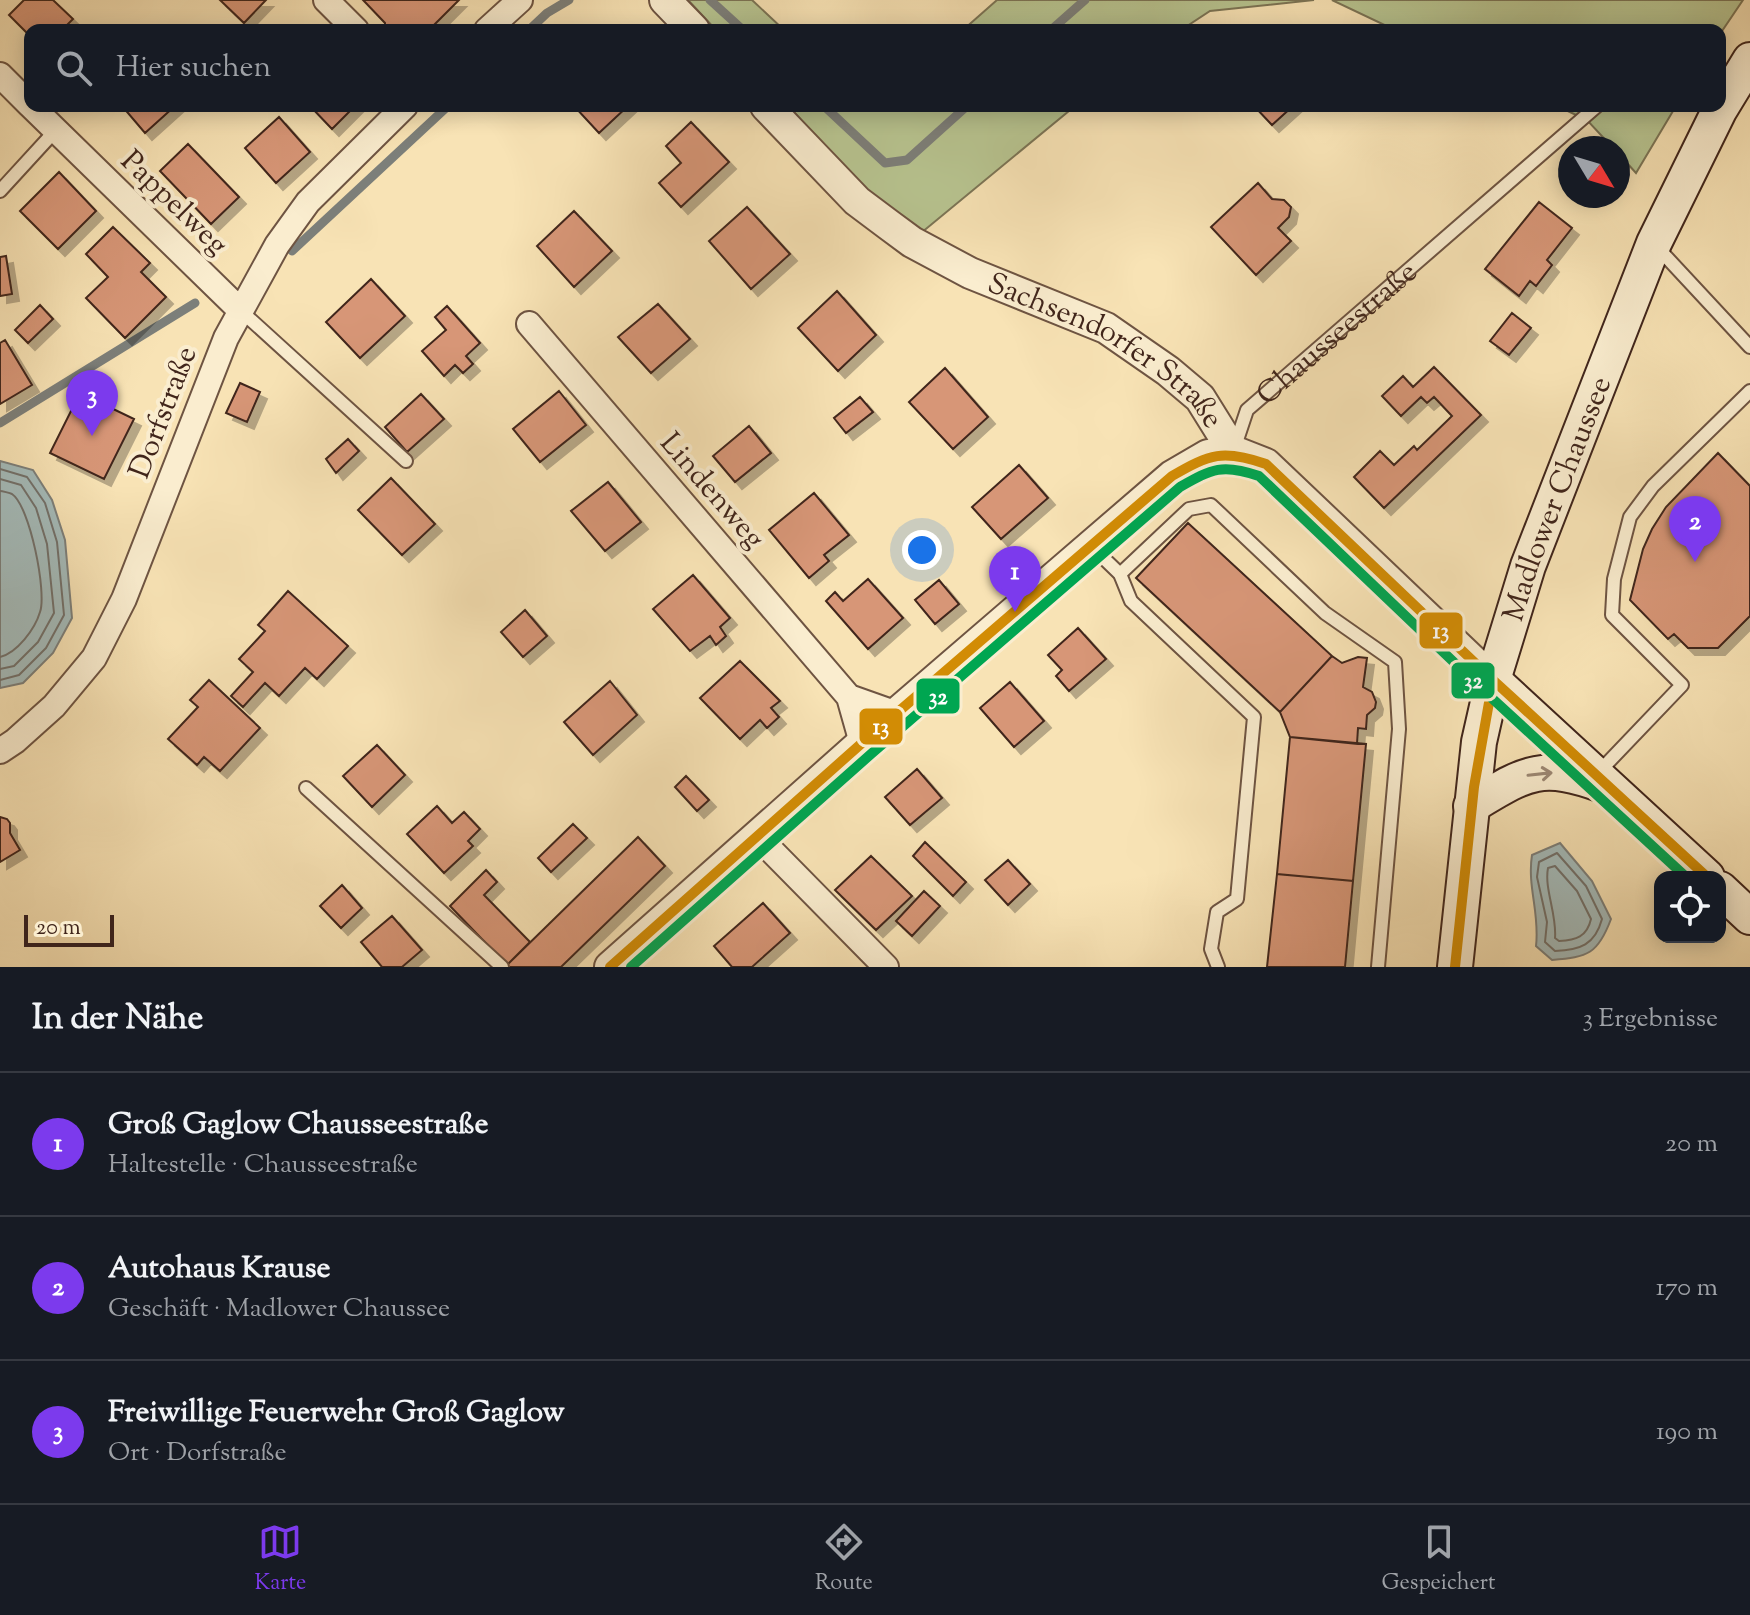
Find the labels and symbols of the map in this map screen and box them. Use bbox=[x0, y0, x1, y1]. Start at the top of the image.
north arrow bbox=[1558, 136, 1630, 208]
street label: Pappelweg bbox=[110, 141, 237, 266]
street label: Chausseestraße bbox=[1248, 252, 1428, 417]
street label: Sachsendorfer Straße bbox=[980, 263, 1233, 437]
street label: Dorfstraße bbox=[119, 340, 209, 485]
pin: 3 bbox=[66, 370, 118, 436]
street label: Madlower Chaussee bbox=[1493, 371, 1624, 627]
street label: Lindenweg bbox=[648, 424, 774, 559]
pin: 2 bbox=[1669, 496, 1721, 562]
your location bbox=[902, 530, 942, 570]
pin: 1 bbox=[989, 546, 1041, 612]
line badge: 13 bbox=[1418, 611, 1464, 650]
text: 13 bbox=[1433, 617, 1449, 649]
line badge: 32 bbox=[1450, 661, 1496, 700]
text: 32 bbox=[1463, 667, 1483, 699]
line badge: 32 bbox=[915, 677, 961, 715]
text: 32 bbox=[928, 683, 948, 715]
line badge: 13 bbox=[858, 707, 904, 746]
text: 13 bbox=[873, 713, 889, 745]
one-way arrow bbox=[1526, 766, 1552, 781]
scale bar bbox=[24, 911, 114, 947]

